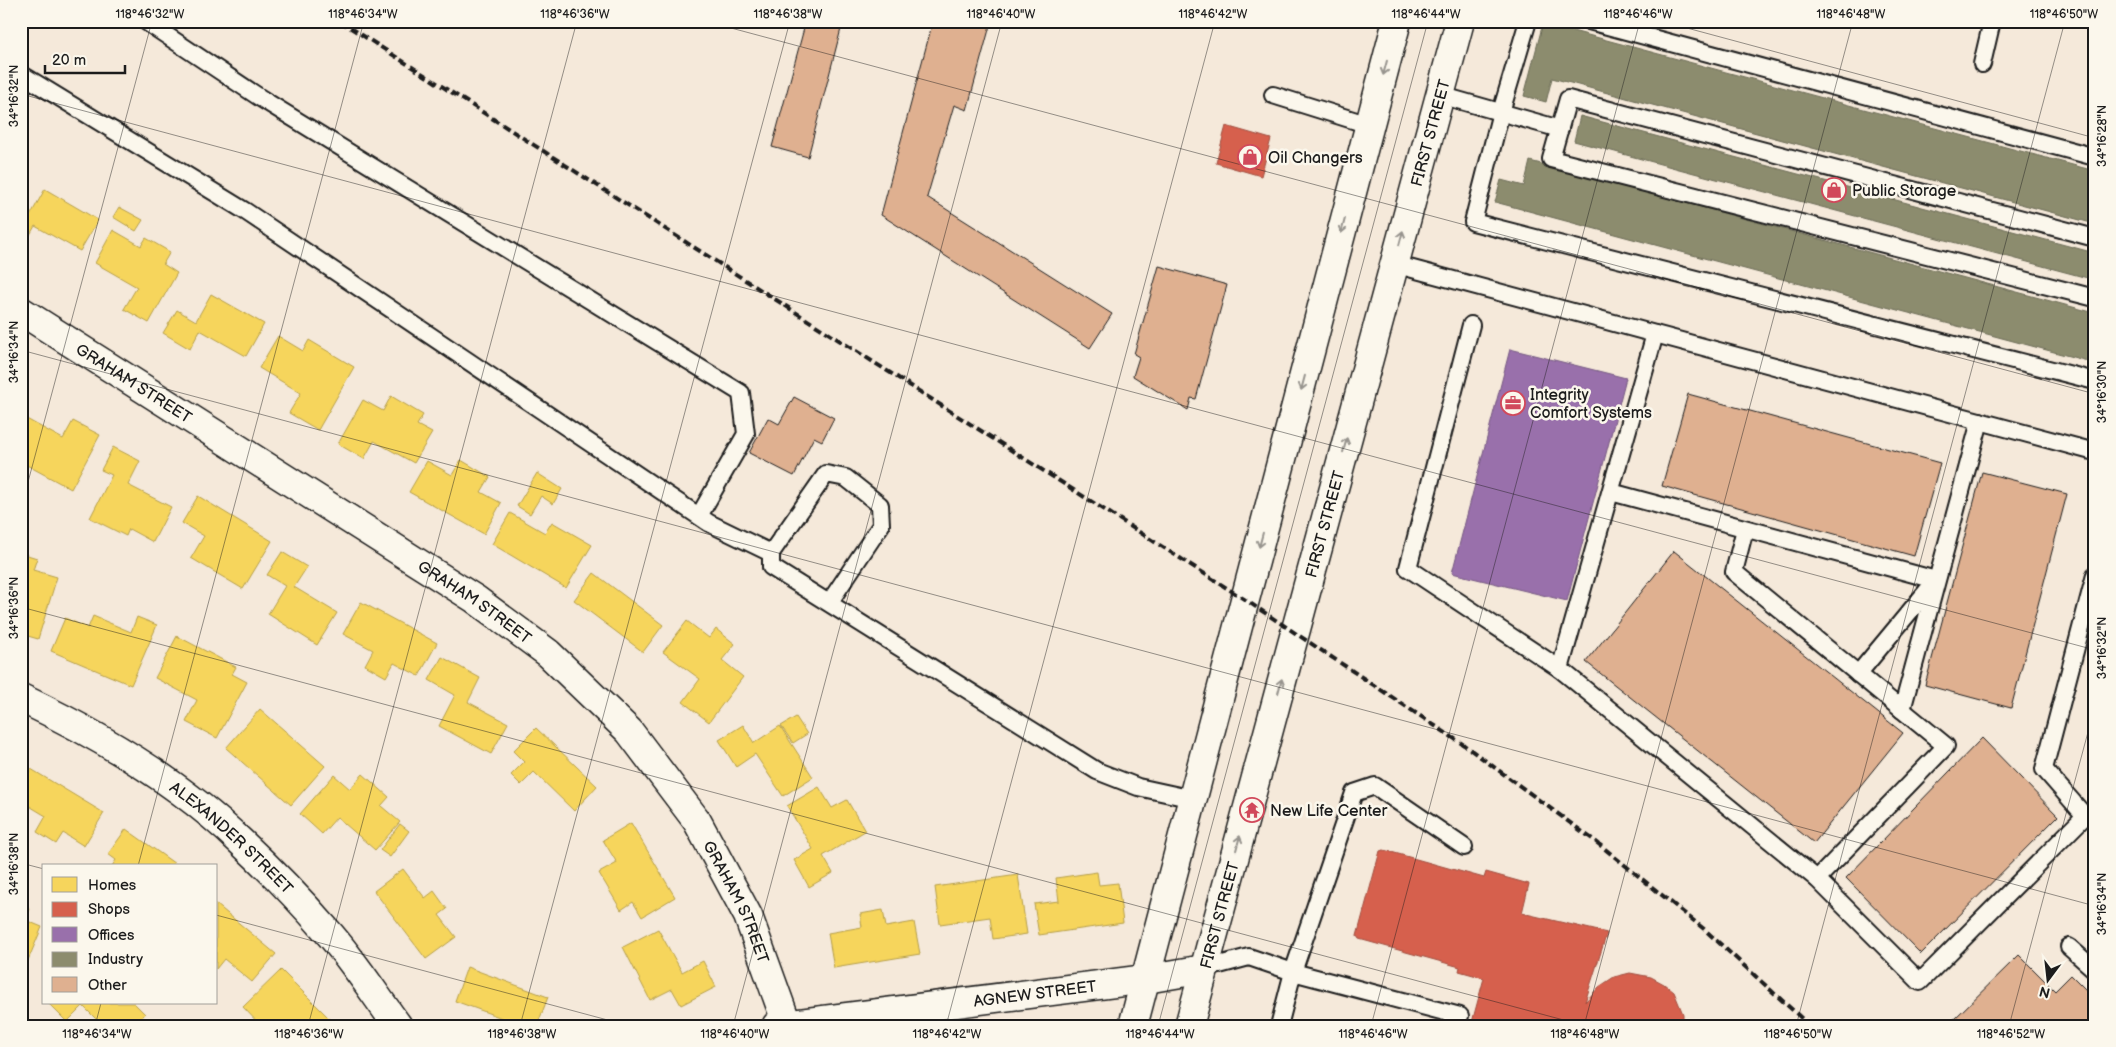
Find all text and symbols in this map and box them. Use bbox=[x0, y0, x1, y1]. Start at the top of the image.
text: 118°46'32"W bbox=[115, 7, 185, 22]
text: 118°46'34"W bbox=[328, 7, 398, 22]
text: 118°46'36"W bbox=[540, 7, 610, 22]
text: 118°46'38"W bbox=[754, 7, 823, 22]
text: 118°46'40"W bbox=[967, 7, 1036, 22]
text: 118°46'42"W bbox=[1179, 7, 1248, 22]
text: 118°46'44"W bbox=[1391, 7, 1461, 22]
text: 118°46'46"W bbox=[1603, 7, 1673, 22]
text: 118°46'48"W bbox=[1817, 7, 1886, 22]
text: 118°46'50"W bbox=[2030, 7, 2098, 22]
scale bar bbox=[45, 42, 125, 74]
text: 20 m bbox=[52, 51, 86, 70]
one-way arrow bbox=[1379, 60, 1389, 76]
text: 34°16'32"N bbox=[7, 65, 22, 127]
street label: FIRST STREET bbox=[1408, 77, 1455, 189]
text: 34°16'28"N bbox=[2095, 105, 2110, 167]
shop icon: Oil Changers bbox=[1237, 144, 1263, 170]
place label: Oil Changers bbox=[1268, 149, 1363, 168]
shop icon: Public Storage bbox=[1821, 177, 1847, 203]
place label: Public Storage bbox=[1852, 182, 1957, 201]
one-way arrow bbox=[1338, 217, 1348, 233]
one-way arrow bbox=[1397, 230, 1406, 246]
text: 34°16'34"N bbox=[7, 321, 22, 383]
street label: GRAHAM STREET bbox=[72, 340, 195, 428]
text: 34°16'30"N bbox=[2095, 361, 2110, 423]
one-way arrow bbox=[1297, 374, 1307, 390]
place label: Integrity Comfort Systems bbox=[1530, 386, 1652, 423]
office icon: Integrity Comfort Systems bbox=[1500, 390, 1526, 416]
one-way arrow bbox=[1341, 438, 1350, 454]
street label: FIRST STREET bbox=[1302, 468, 1349, 580]
one-way arrow bbox=[1255, 531, 1265, 547]
street label: GRAHAM STREET bbox=[414, 557, 535, 649]
text: 34°16'36"N bbox=[7, 577, 22, 639]
text: 34°16'32"N bbox=[2095, 617, 2110, 679]
one-way arrow bbox=[1276, 679, 1285, 695]
street label: ALEXANDER STREET bbox=[166, 778, 296, 899]
temple icon: New Life Center bbox=[1239, 797, 1265, 823]
place label: New Life Center bbox=[1270, 802, 1387, 821]
text: 34°16'38"N bbox=[7, 833, 22, 895]
one-way arrow bbox=[1234, 836, 1243, 852]
street label: GRAHAM STREET bbox=[698, 838, 772, 966]
street label: FIRST STREET bbox=[1197, 859, 1244, 971]
legend bbox=[42, 864, 218, 1004]
text: 34°16'34"N bbox=[2095, 873, 2110, 935]
text: Homes bbox=[88, 876, 137, 895]
text: Shops bbox=[88, 900, 131, 919]
text: Offices bbox=[88, 926, 135, 945]
text: Industry bbox=[88, 950, 143, 969]
north arrow bbox=[2024, 954, 2074, 1004]
text: Other bbox=[88, 976, 127, 995]
street label: AGNEW STREET bbox=[973, 977, 1098, 1012]
text: N bbox=[2037, 983, 2052, 1002]
text: 118°46'34"W bbox=[62, 1027, 132, 1042]
text: 118°46'36"W bbox=[274, 1027, 344, 1042]
text: 118°46'38"W bbox=[488, 1027, 557, 1042]
text: 118°46'40"W bbox=[701, 1027, 770, 1042]
text: 118°46'42"W bbox=[913, 1027, 982, 1042]
text: 118°46'44"W bbox=[1125, 1027, 1195, 1042]
text: 118°46'46"W bbox=[1338, 1027, 1408, 1042]
text: 118°46'48"W bbox=[1551, 1027, 1620, 1042]
text: 118°46'50"W bbox=[1764, 1027, 1832, 1042]
text: 118°46'52"W bbox=[1977, 1027, 2045, 1042]

